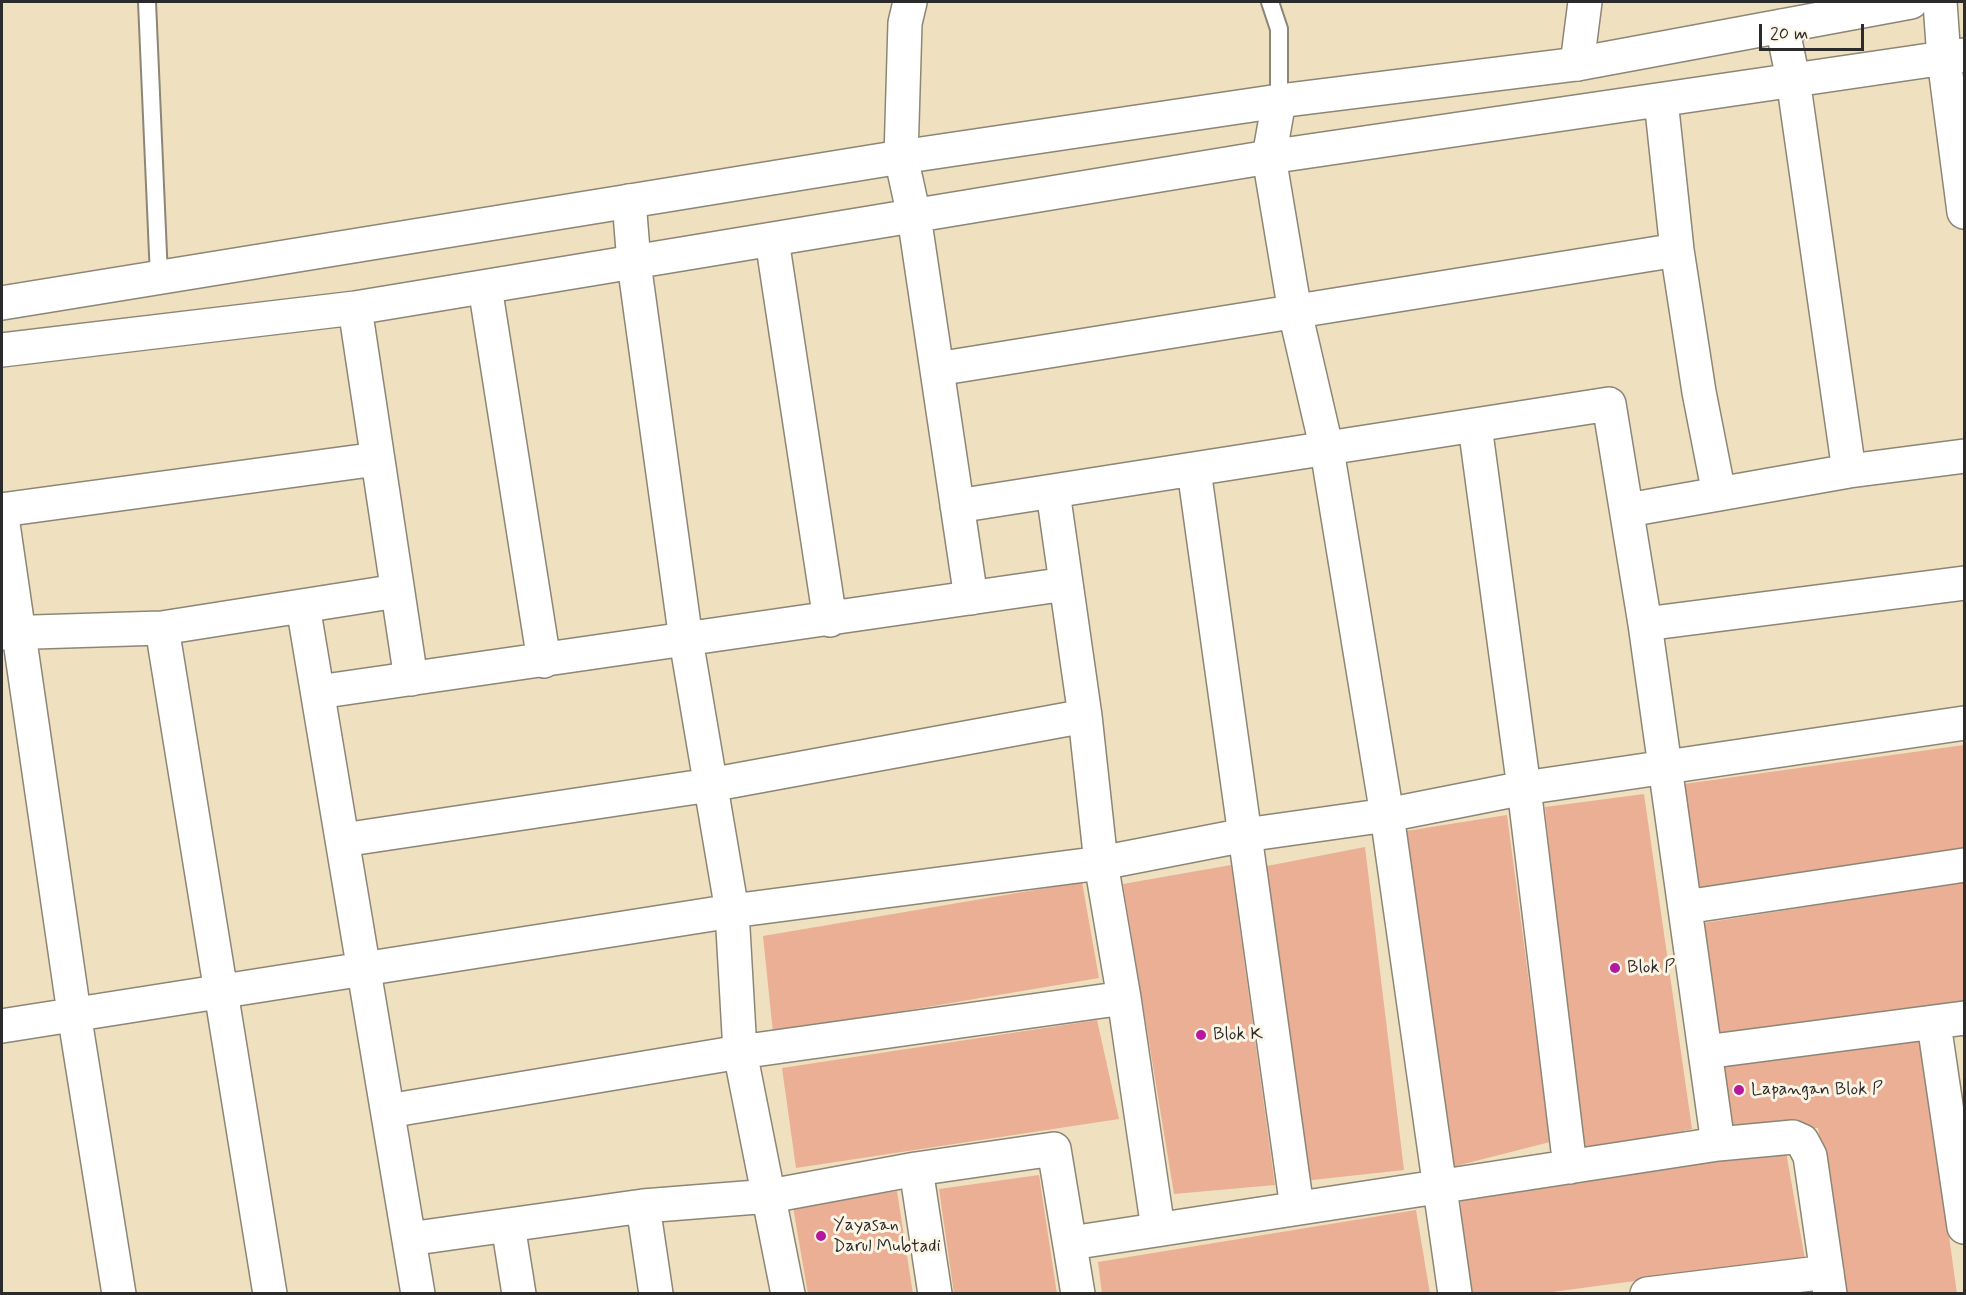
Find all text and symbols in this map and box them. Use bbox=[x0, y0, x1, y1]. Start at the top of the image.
scale bar bbox=[1762, 12, 1867, 50]
text: 20 m bbox=[1770, 22, 1808, 46]
place label: Blok P bbox=[1627, 957, 1675, 979]
marker: Blok P bbox=[1608, 961, 1622, 975]
place label: Blok K bbox=[1213, 1024, 1263, 1046]
marker: Blok K bbox=[1194, 1028, 1208, 1042]
place label: Lapangan Blok P bbox=[1751, 1079, 1883, 1101]
marker: Lapangan Blok P bbox=[1732, 1083, 1746, 1097]
place label: Yayasan Darul Mubtadi bbox=[833, 1215, 941, 1258]
marker: Yayasan Darul Mubtadi bbox=[814, 1229, 828, 1243]

